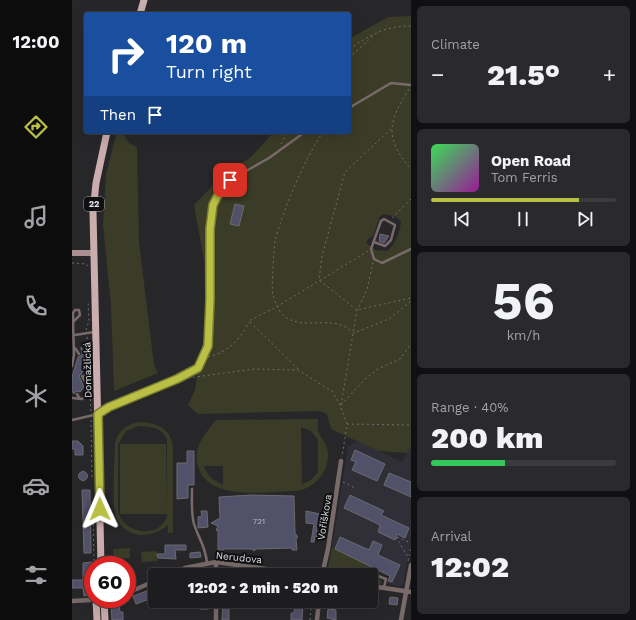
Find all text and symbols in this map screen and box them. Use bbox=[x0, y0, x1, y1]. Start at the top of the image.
text: 120 m bbox=[166, 27, 247, 60]
icon: right bbox=[100, 28, 152, 80]
text: 12:00 bbox=[12, 31, 60, 52]
text: Climate bbox=[431, 37, 480, 52]
text: 21.5° bbox=[487, 57, 560, 92]
text: Turn right bbox=[166, 61, 252, 82]
text: − bbox=[431, 62, 444, 87]
text: + bbox=[603, 62, 616, 87]
icon: arrive bbox=[144, 104, 166, 126]
text: Then bbox=[100, 106, 136, 124]
icon: directions bbox=[22, 113, 50, 141]
text: Open Road bbox=[491, 152, 571, 170]
pin bbox=[213, 163, 247, 197]
icon: arrive bbox=[219, 169, 241, 191]
text: Tom Ferris bbox=[491, 170, 558, 185]
road number: 22 bbox=[84, 197, 104, 211]
icon: music bbox=[22, 203, 50, 231]
icon: previous bbox=[451, 208, 473, 230]
icon: pause bbox=[512, 208, 534, 230]
icon: next bbox=[574, 208, 596, 230]
text: 56 bbox=[492, 271, 555, 332]
icon: phone bbox=[22, 292, 50, 320]
text: km/h bbox=[507, 328, 540, 343]
street label: Domažlická bbox=[82, 341, 93, 398]
icon: climate bbox=[22, 382, 50, 410]
text: Range · 40% bbox=[431, 400, 508, 415]
text: 200 km bbox=[431, 420, 543, 455]
icon: car bbox=[22, 472, 50, 500]
position arrow bbox=[79, 488, 121, 530]
street label: Voříškova bbox=[315, 493, 334, 541]
house number: 721 bbox=[253, 517, 265, 526]
text: Arrival bbox=[431, 529, 472, 544]
text: 12:02 bbox=[431, 549, 509, 584]
street label: Nerudova bbox=[215, 550, 263, 565]
speed limit sign: 60 bbox=[84, 556, 136, 608]
icon: filters bbox=[22, 561, 50, 589]
text: 12:02 · 2 min · 520 m bbox=[188, 579, 338, 597]

